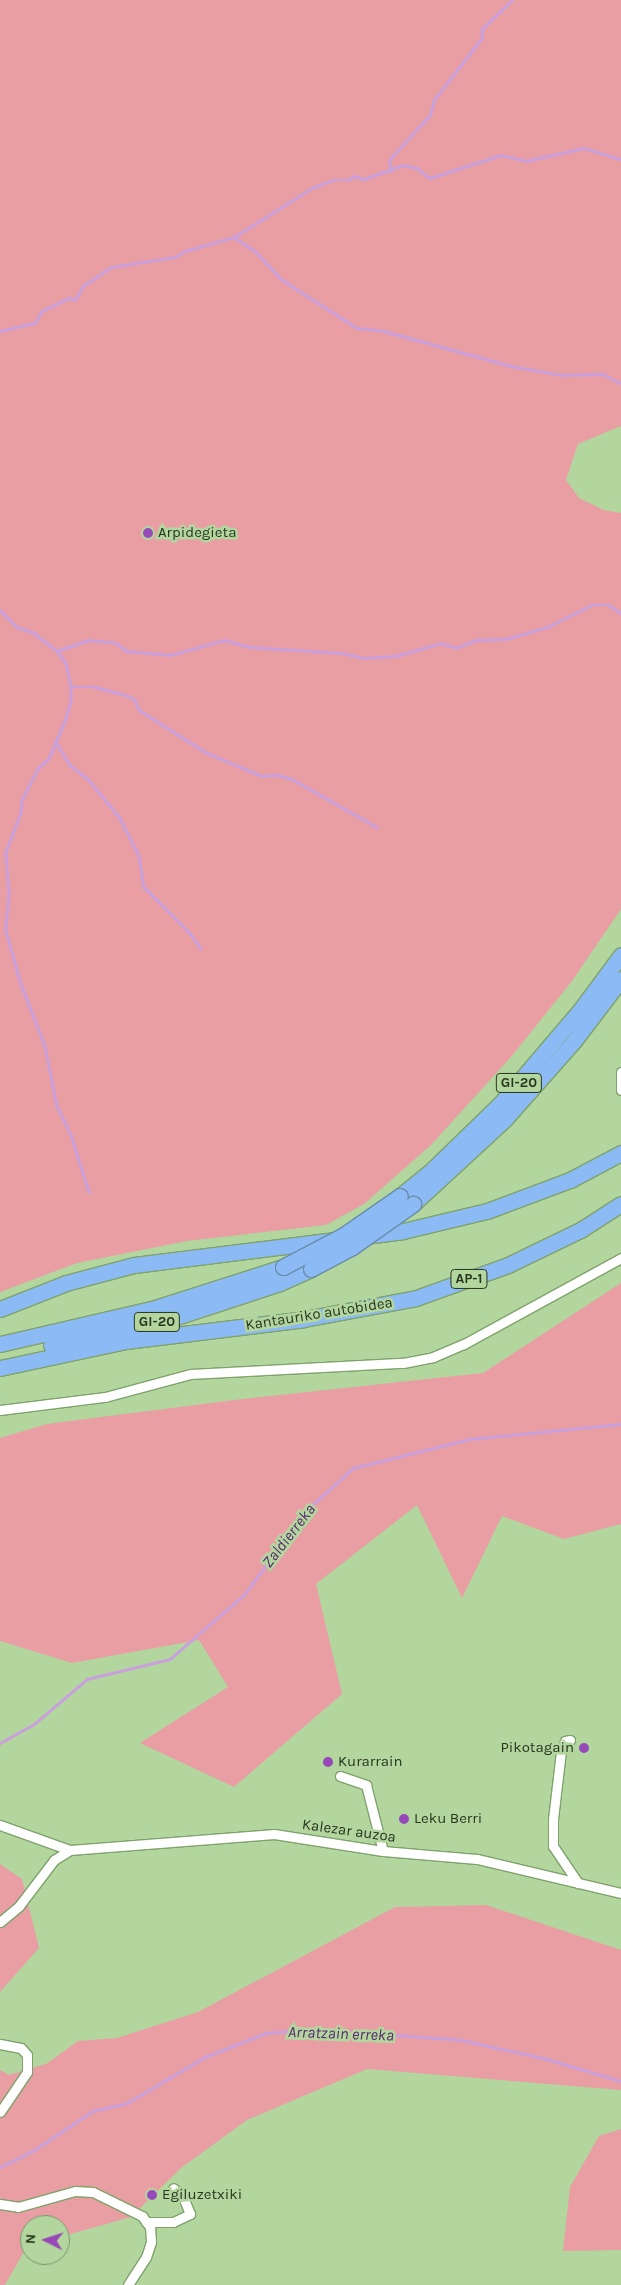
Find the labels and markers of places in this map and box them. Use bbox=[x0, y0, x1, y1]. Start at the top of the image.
place label: Arpidegieta bbox=[158, 524, 236, 542]
marker: Arpidegieta bbox=[142, 527, 154, 539]
place label: Pikotagain bbox=[500, 1739, 574, 1757]
marker: Pikotagain bbox=[578, 1742, 590, 1754]
place label: Kurarrain bbox=[338, 1753, 402, 1771]
marker: Kurarrain bbox=[322, 1756, 334, 1768]
place label: Leku Berri bbox=[414, 1810, 482, 1828]
marker: Leku Berri bbox=[398, 1813, 410, 1825]
place label: Egiluzetxiki bbox=[162, 2186, 242, 2204]
marker: Egiluzetxiki bbox=[146, 2189, 158, 2201]

